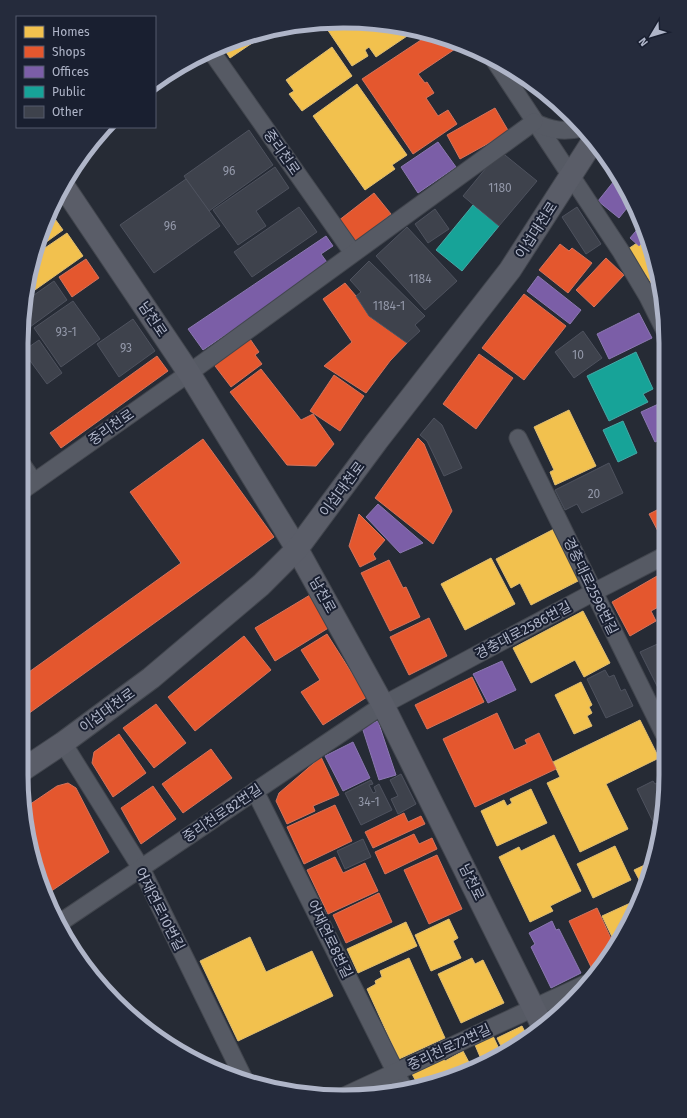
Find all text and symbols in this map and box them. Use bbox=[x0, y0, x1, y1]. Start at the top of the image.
legend bbox=[16, 16, 156, 128]
north arrow bbox=[631, 16, 671, 56]
text: Homes bbox=[52, 25, 90, 39]
text: N bbox=[636, 35, 651, 49]
text: Shops bbox=[52, 45, 86, 59]
text: Offices bbox=[52, 65, 89, 79]
text: Public bbox=[52, 85, 86, 99]
text: Other bbox=[52, 105, 83, 119]
street label: 중리천로 bbox=[260, 126, 303, 178]
house number: 96 bbox=[223, 164, 235, 178]
house number: 1180 bbox=[488, 181, 512, 195]
street label: 이섭대천로 bbox=[512, 199, 561, 262]
house number: 96 bbox=[164, 219, 176, 233]
house number: 1184 bbox=[408, 272, 432, 286]
street label: 남천로 bbox=[135, 299, 171, 340]
house number: 1184-1 bbox=[373, 299, 405, 313]
house number: 93-1 bbox=[55, 325, 77, 339]
house number: 93 bbox=[120, 341, 132, 355]
house number: 10 bbox=[572, 348, 584, 362]
street label: 중리천로 bbox=[85, 406, 137, 449]
street label: 이섭대천로 bbox=[316, 458, 369, 520]
house number: 20 bbox=[588, 487, 601, 501]
street label: 경충대로2598번길 bbox=[560, 535, 621, 638]
street label: 남천로 bbox=[306, 574, 339, 616]
street label: 경충대로2586번길 bbox=[472, 598, 574, 663]
street label: 이섭대천로 bbox=[76, 685, 138, 736]
street label: 중리천로82번길 bbox=[179, 781, 265, 846]
house number: 34-1 bbox=[358, 795, 380, 809]
street label: 남천로 bbox=[455, 861, 488, 903]
street label: 어재연로10번길 bbox=[131, 865, 188, 954]
street label: 어재연로8번길 bbox=[303, 897, 356, 981]
street label: 중리천로72번길 bbox=[405, 1021, 494, 1074]

